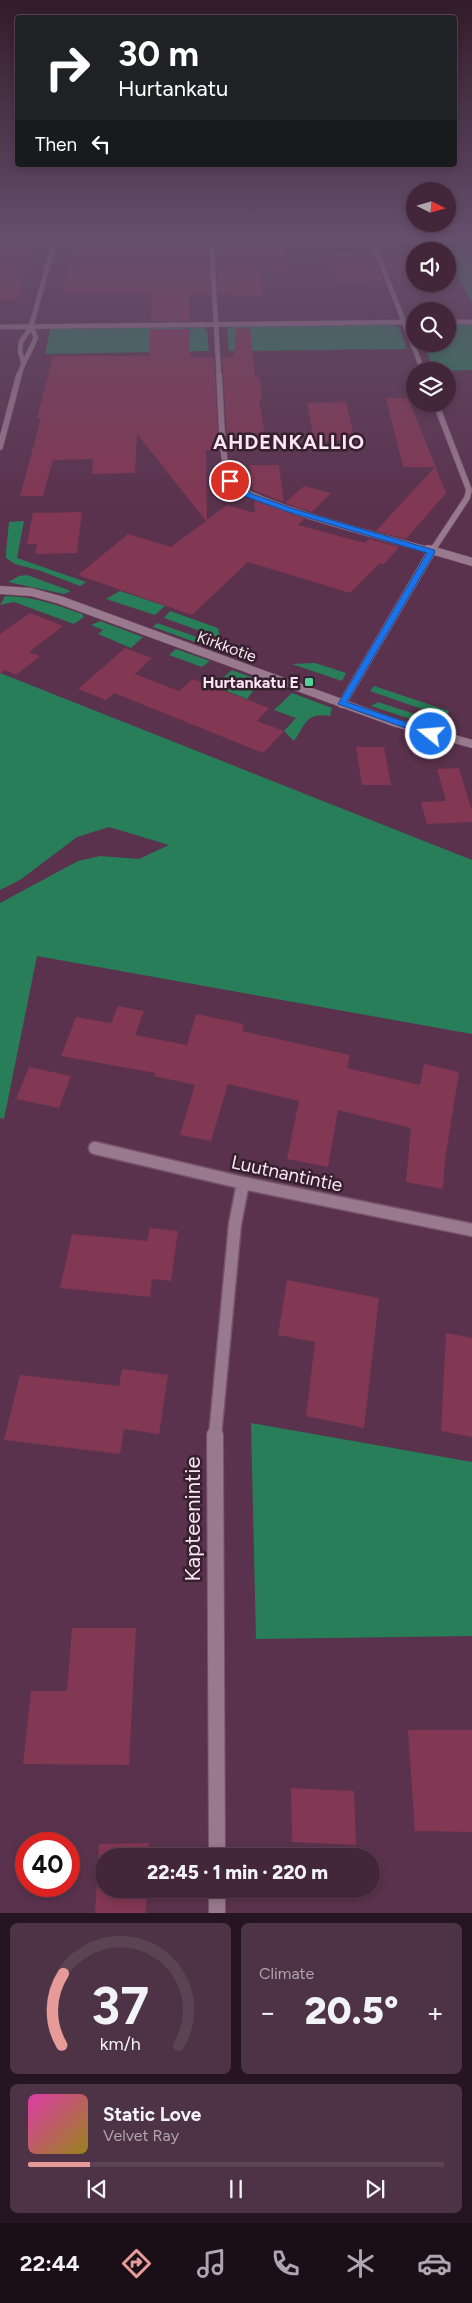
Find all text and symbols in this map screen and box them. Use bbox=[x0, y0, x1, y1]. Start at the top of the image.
text: 30 m bbox=[118, 33, 199, 75]
icon: right bbox=[35, 35, 100, 100]
text: Hurtankatu bbox=[118, 75, 228, 102]
icon: left bbox=[87, 130, 115, 158]
text: Then bbox=[35, 133, 77, 156]
north arrow bbox=[406, 182, 456, 232]
map controls bbox=[406, 182, 456, 412]
button: sound bbox=[406, 242, 456, 292]
button: search bbox=[406, 302, 456, 352]
button: layers bbox=[406, 362, 456, 412]
district label: AHDENKALLIO bbox=[213, 430, 365, 454]
pin bbox=[209, 460, 251, 502]
icon: arrive bbox=[216, 467, 244, 495]
street label: Kirkkotie bbox=[194, 627, 259, 666]
place label: Hurtankatu E bbox=[202, 673, 299, 692]
marker: Hurtankatu E bbox=[303, 676, 315, 688]
position arrow bbox=[404, 707, 456, 759]
street label: Luutnantintie bbox=[229, 1150, 345, 1197]
street label: Kapteenintie bbox=[179, 1457, 206, 1581]
speed limit sign: 40 bbox=[15, 1832, 80, 1897]
text: 22:45 · 1 min · 220 m bbox=[147, 1861, 328, 1884]
text: Climate bbox=[259, 1964, 314, 1983]
text: 37 bbox=[92, 1975, 149, 2037]
text: 20.5° bbox=[304, 1988, 399, 2034]
text: − bbox=[259, 1995, 276, 2029]
text: + bbox=[427, 1995, 444, 2029]
text: km/h bbox=[100, 2033, 141, 2054]
text: Static Love bbox=[103, 2103, 201, 2126]
text: Velvet Ray bbox=[103, 2126, 179, 2145]
icon: previous bbox=[83, 2175, 111, 2203]
icon: pause bbox=[222, 2175, 250, 2203]
icon: next bbox=[361, 2175, 389, 2203]
icon: directions bbox=[119, 2246, 154, 2281]
icon: music bbox=[194, 2246, 229, 2281]
icon: phone bbox=[268, 2246, 303, 2281]
icon: climate bbox=[343, 2246, 378, 2281]
icon: car bbox=[417, 2246, 452, 2281]
text: 22:44 bbox=[20, 2250, 80, 2277]

